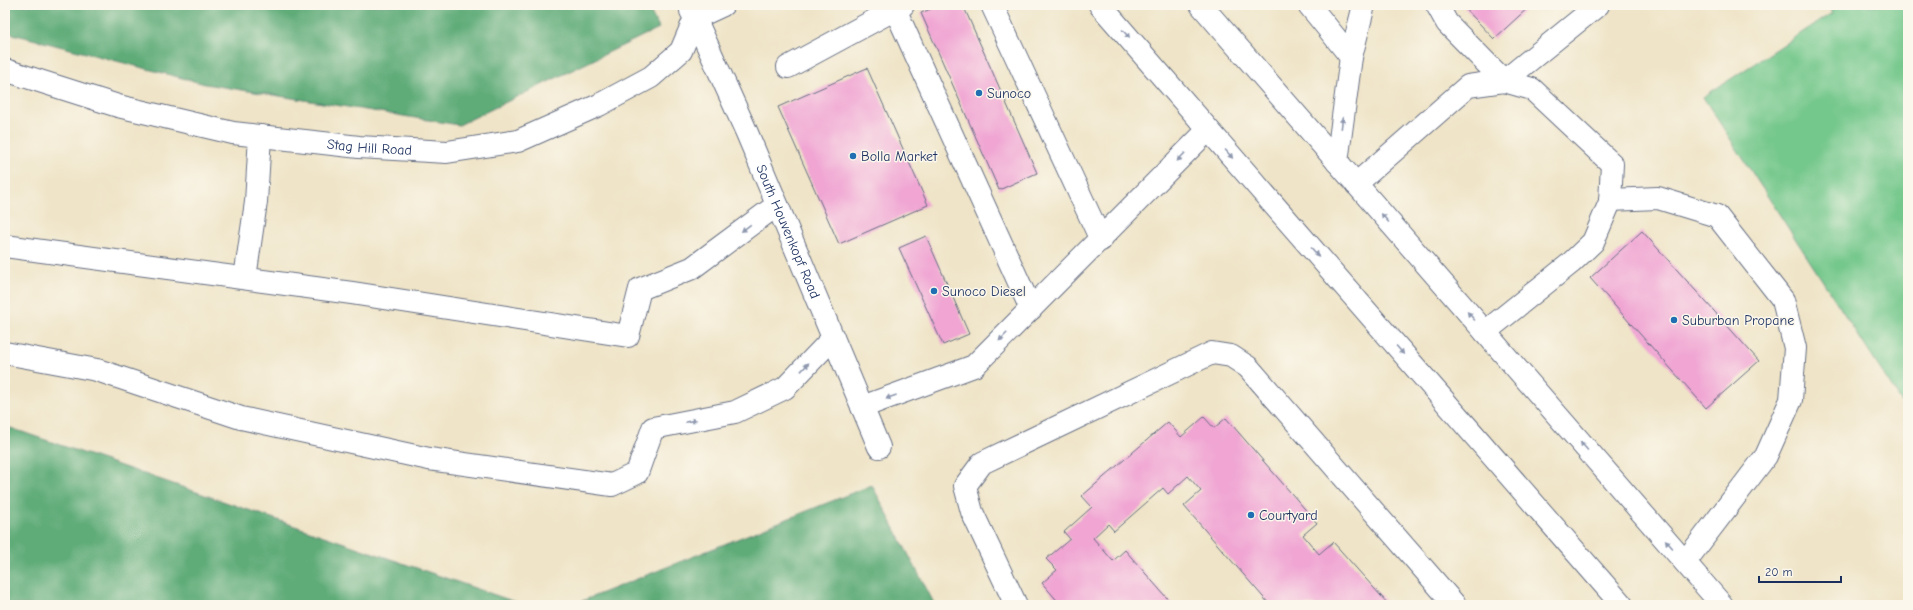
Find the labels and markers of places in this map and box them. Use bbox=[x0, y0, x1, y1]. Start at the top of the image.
place label: Sunoco bbox=[987, 85, 1031, 102]
marker: Sunoco bbox=[974, 88, 984, 98]
place label: Bolla Market bbox=[861, 148, 938, 165]
marker: Bolla Market bbox=[848, 151, 858, 161]
place label: Sunoco Diesel bbox=[942, 283, 1026, 300]
marker: Sunoco Diesel bbox=[929, 286, 939, 296]
place label: Suburban Propane bbox=[1682, 312, 1794, 329]
marker: Suburban Propane bbox=[1669, 315, 1679, 325]
place label: Courtyard bbox=[1259, 507, 1318, 524]
marker: Courtyard bbox=[1246, 510, 1256, 520]

